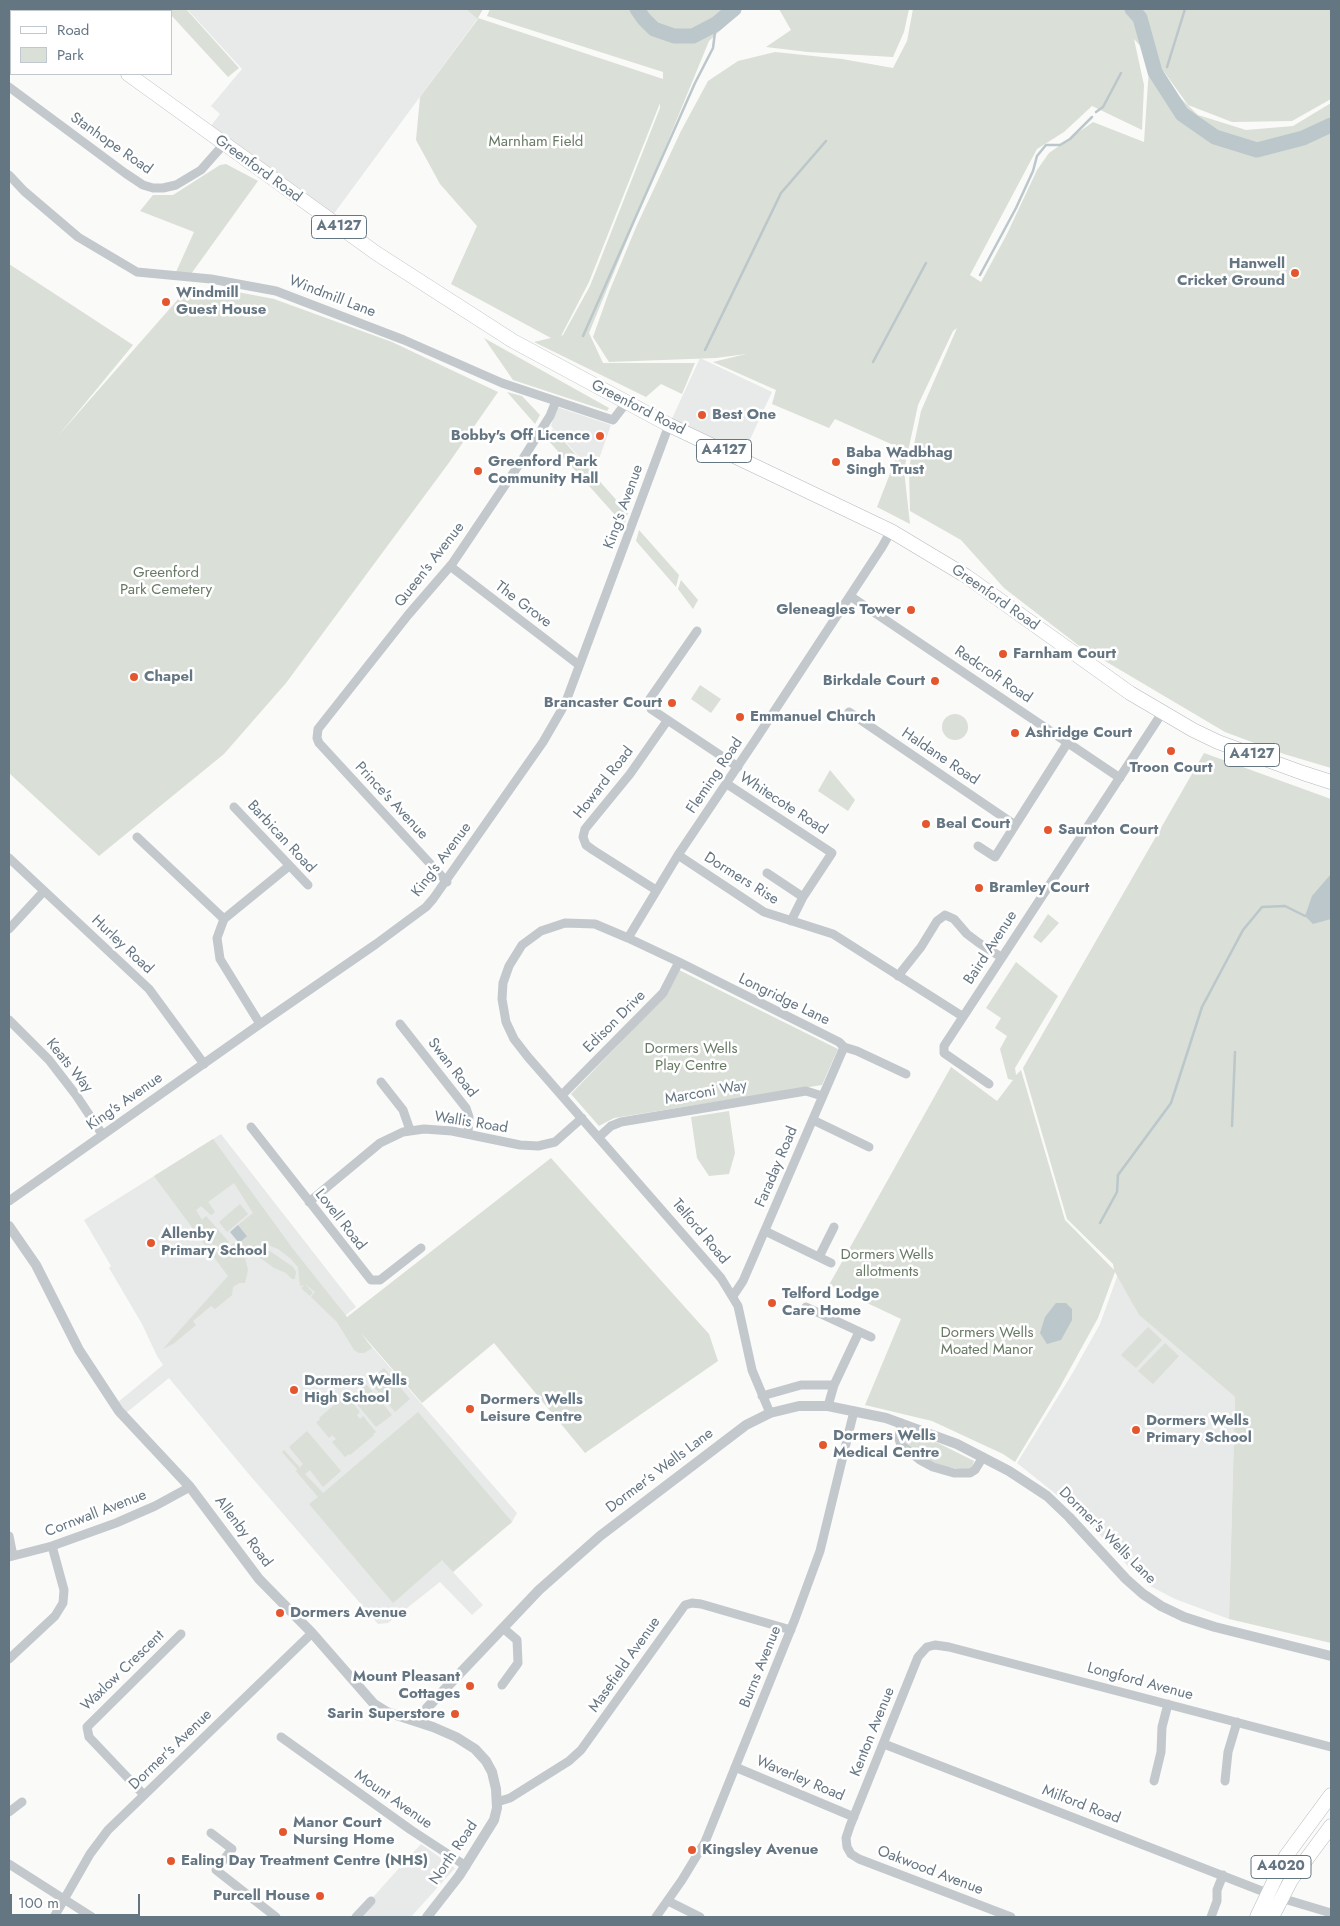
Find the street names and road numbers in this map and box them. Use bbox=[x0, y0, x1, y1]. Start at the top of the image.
street label: Stanhope Road bbox=[66, 109, 156, 179]
street label: Greenford Road bbox=[211, 131, 305, 207]
road number: A4127 bbox=[312, 216, 366, 238]
street label: Windmill Lane bbox=[286, 272, 378, 322]
street label: Greenford Road bbox=[588, 377, 688, 439]
road number: A4127 bbox=[696, 440, 752, 462]
street label: King's Avenue bbox=[600, 462, 648, 552]
street label: Queen's Avenue bbox=[391, 519, 469, 611]
street label: Greenford Road bbox=[948, 561, 1042, 635]
street label: The Grove bbox=[491, 578, 555, 632]
street label: Redcroft Road bbox=[951, 642, 1035, 708]
street label: Haldane Road bbox=[898, 724, 982, 790]
street label: Fleming Road bbox=[683, 735, 747, 817]
street label: Howard Road bbox=[570, 743, 638, 823]
road number: A4127 bbox=[1224, 744, 1280, 766]
street label: Prince's Avenue bbox=[351, 759, 431, 843]
street label: Whitecote Road bbox=[736, 769, 830, 839]
street label: Barbican Road bbox=[243, 797, 319, 877]
street label: King's Avenue bbox=[408, 819, 476, 901]
street label: Dormers Rise bbox=[700, 849, 782, 909]
street label: Baird Avenue bbox=[960, 908, 1022, 988]
street label: Hurley Road bbox=[87, 912, 157, 978]
street label: Longridge Lane bbox=[735, 970, 833, 1030]
street label: Edison Drive bbox=[580, 987, 650, 1057]
street label: Keats Way bbox=[42, 1035, 96, 1097]
street label: Swan Road bbox=[423, 1035, 481, 1101]
street label: King's Avenue bbox=[84, 1069, 166, 1135]
street label: Marconi Way bbox=[664, 1077, 748, 1109]
street label: Wallis Road bbox=[433, 1108, 509, 1138]
street label: Faraday Road bbox=[752, 1124, 802, 1210]
street label: Lovell Road bbox=[311, 1186, 369, 1254]
street label: Telford Road bbox=[667, 1196, 733, 1268]
street label: Dormer’s Wells Lane bbox=[603, 1425, 717, 1517]
street label: Dormer's Wells Lane bbox=[1055, 1484, 1159, 1588]
street label: Cornwall Avenue bbox=[43, 1486, 149, 1542]
street label: Allenby Road bbox=[210, 1493, 276, 1571]
street label: Masefield Avenue bbox=[585, 1614, 665, 1716]
street label: Burns Avenue bbox=[736, 1624, 786, 1710]
street label: Waxlow Crescent bbox=[78, 1627, 168, 1715]
street label: Longford Avenue bbox=[1085, 1659, 1195, 1705]
street label: Kenton Avenue bbox=[847, 1685, 899, 1779]
street label: Dormer's Avenue bbox=[126, 1706, 216, 1794]
street label: Waverley Road bbox=[753, 1752, 847, 1806]
street label: Mount Avenue bbox=[351, 1767, 435, 1833]
street label: Milford Road bbox=[1039, 1782, 1123, 1828]
street label: North Road bbox=[426, 1818, 482, 1888]
street label: Oakwood Avenue bbox=[874, 1843, 986, 1899]
road number: A4020 bbox=[1251, 1855, 1311, 1878]

